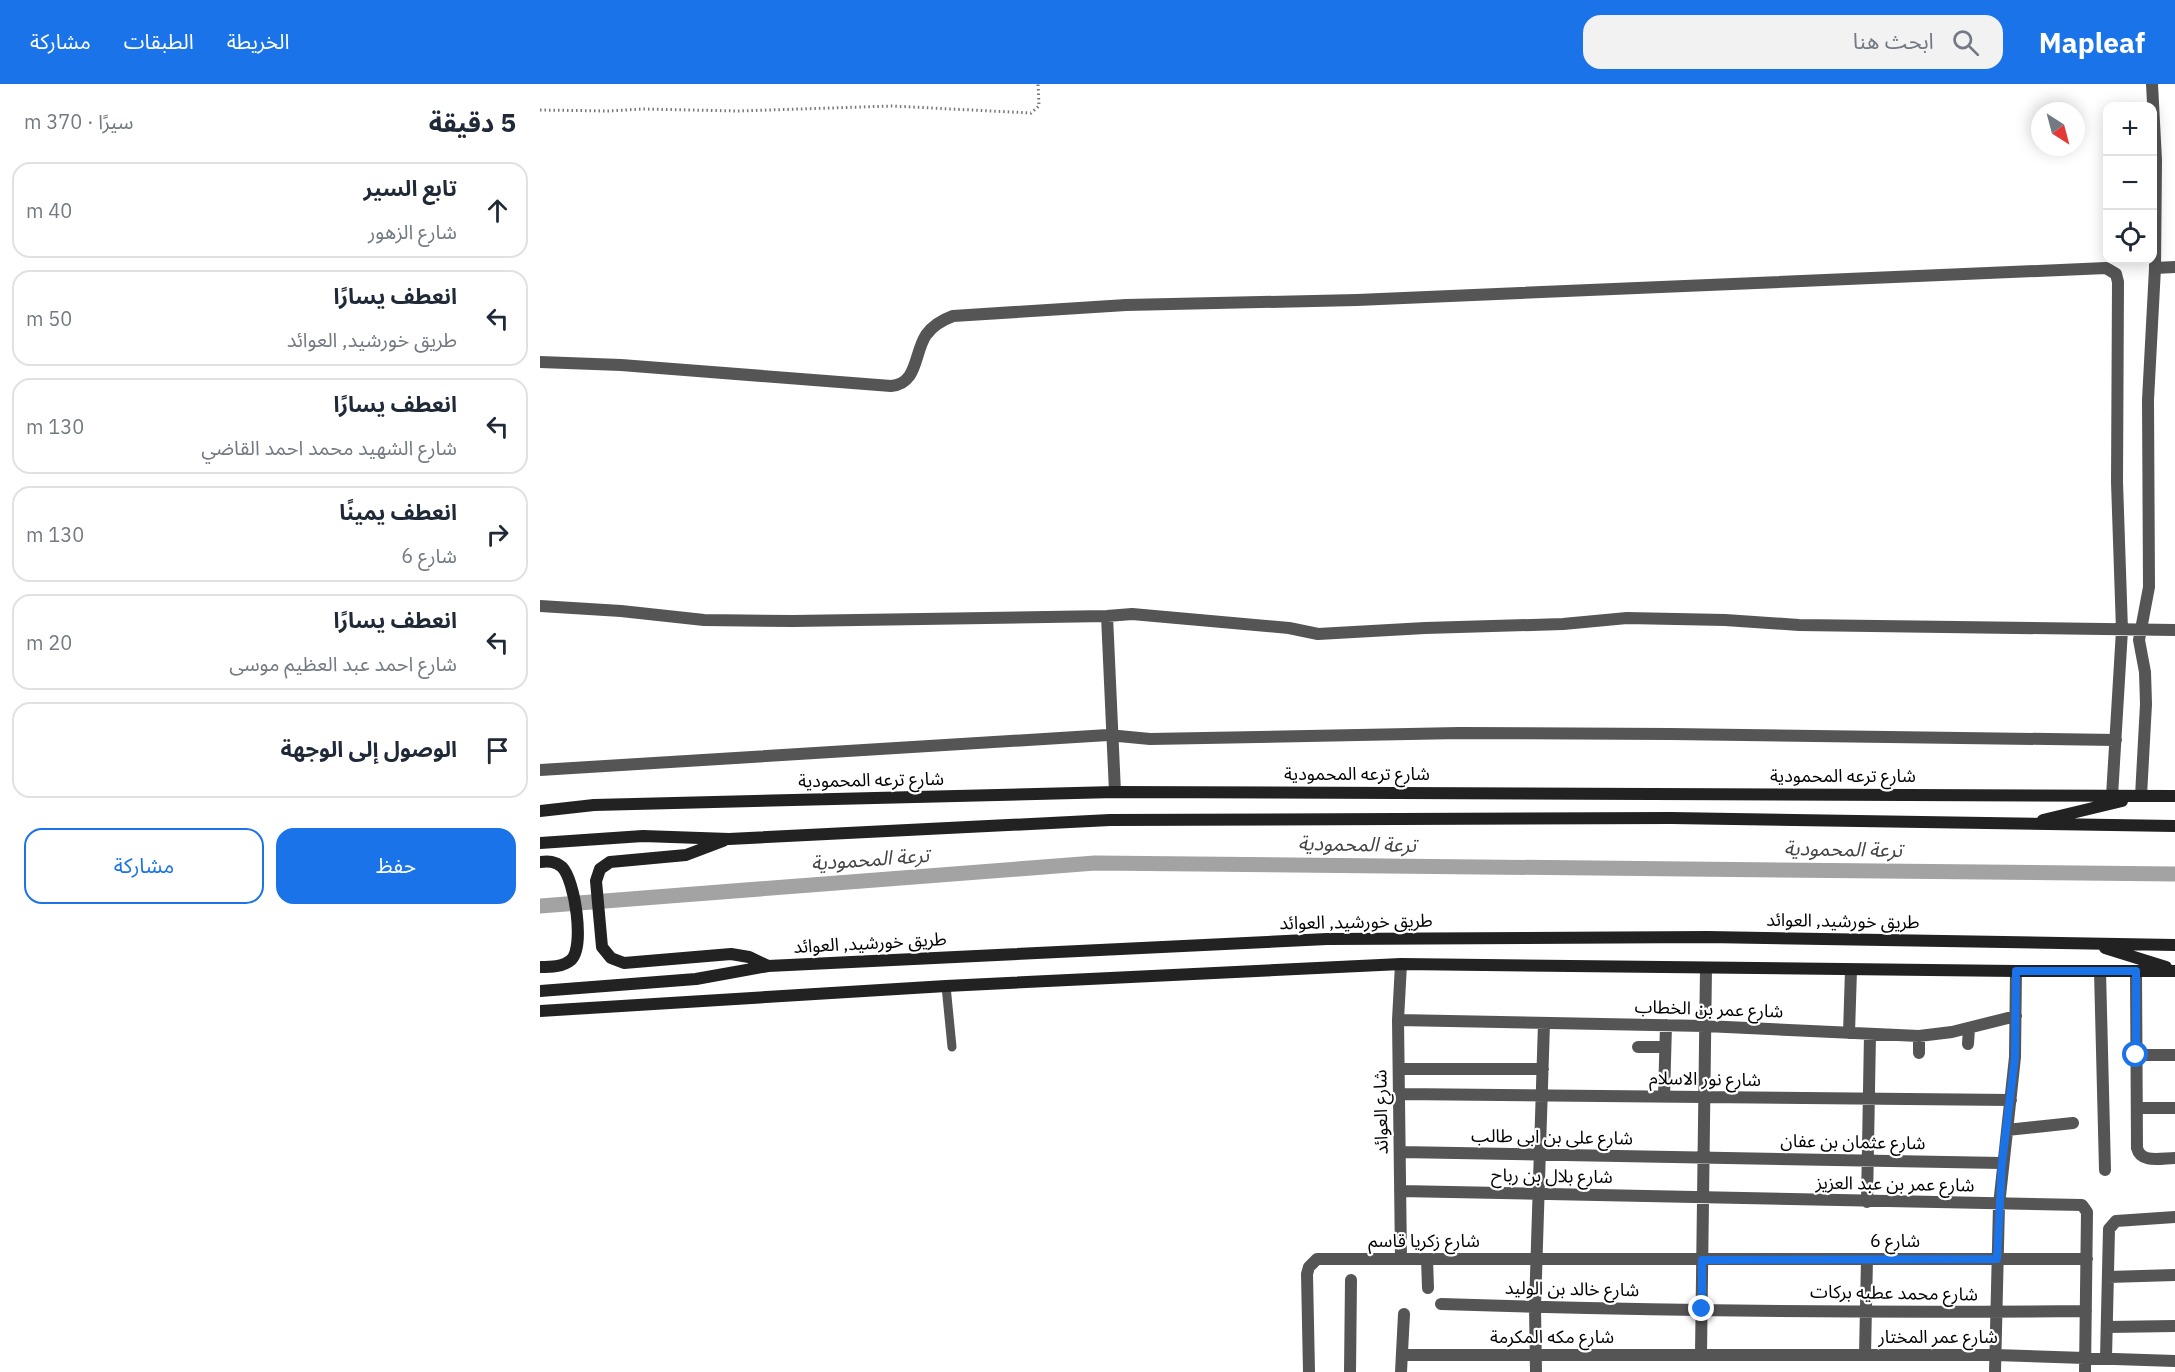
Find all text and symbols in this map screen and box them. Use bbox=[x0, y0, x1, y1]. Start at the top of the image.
search box bbox=[1583, 15, 2003, 69]
text: Mapleaf bbox=[2039, 24, 2145, 61]
text: ابحث هنا bbox=[1853, 26, 1934, 55]
icon: search bbox=[1949, 26, 1982, 59]
text: مشاركة bbox=[30, 27, 91, 55]
text: الطبقات bbox=[124, 27, 194, 55]
text: الخريطة bbox=[227, 27, 290, 55]
north arrow bbox=[2031, 102, 2085, 156]
map controls bbox=[2103, 102, 2157, 264]
button: + bbox=[2103, 102, 2157, 156]
text: 5 دقيقة bbox=[429, 105, 516, 139]
text: سيرًا · 370 m bbox=[24, 108, 133, 135]
button: − bbox=[2103, 156, 2157, 210]
text: تابع السير bbox=[364, 173, 457, 202]
icon: ahead bbox=[481, 194, 514, 227]
text: 40 m bbox=[26, 197, 72, 224]
button: locate bbox=[2103, 210, 2157, 264]
text: شارع الزهور bbox=[368, 218, 457, 245]
text: انعطف يسارًا bbox=[334, 281, 457, 310]
icon: left bbox=[481, 302, 514, 335]
text: 50 m bbox=[26, 305, 72, 332]
text: طريق خورشيد, العوائد bbox=[287, 326, 457, 353]
text: انعطف يسارًا bbox=[334, 389, 457, 418]
icon: left bbox=[481, 410, 514, 443]
text: 130 m bbox=[26, 413, 84, 440]
text: شارع الشهيد محمد احمد القاضي bbox=[201, 434, 457, 461]
text: انعطف يمينًا bbox=[339, 497, 457, 526]
icon: right bbox=[481, 518, 514, 551]
text: 130 m bbox=[26, 521, 84, 548]
text: شارع 6 bbox=[401, 542, 457, 569]
text: انعطف يسارًا bbox=[334, 605, 457, 634]
icon: left bbox=[481, 626, 514, 659]
text: 20 m bbox=[26, 629, 72, 656]
text: شارع احمد عبد العظيم موسى bbox=[229, 650, 457, 677]
text: الوصول إلى الوجهة bbox=[280, 734, 457, 763]
icon: arrive bbox=[481, 734, 514, 767]
street label: شارع ترعه المحمودية bbox=[1284, 762, 1430, 788]
street label: شارع ترعه المحمودية bbox=[1770, 764, 1916, 790]
street label: شارع ترعه المحمودية bbox=[798, 767, 944, 795]
button: مشاركة bbox=[24, 828, 264, 904]
button: حفظ bbox=[276, 828, 516, 904]
water label: ترعة المحمودية bbox=[1298, 829, 1420, 858]
water label: ترعة المحمودية bbox=[1784, 834, 1906, 863]
water label: ترعة المحمودية bbox=[810, 841, 933, 876]
street label: طريق خورشيد, العوائد bbox=[1766, 908, 1920, 933]
street label: طريق خورشيد, العوائد bbox=[1279, 909, 1433, 934]
street label: طريق خورشيد, العوائد bbox=[793, 927, 947, 958]
street label: شارع عمر بن الخطاب bbox=[1634, 994, 1784, 1026]
route start bbox=[2122, 1041, 2148, 1067]
street label: شارع نور الاسلام bbox=[1649, 1066, 1761, 1094]
street label: شارع العوائد bbox=[1368, 1069, 1396, 1155]
street label: شارع على بن ابى طالب bbox=[1471, 1124, 1633, 1152]
street label: شارع عثمان بن عفان bbox=[1780, 1129, 1926, 1157]
street label: شارع بلال بن رباح bbox=[1491, 1163, 1613, 1191]
street label: شارع عمر بن عبد العزيز bbox=[1814, 1171, 1975, 1199]
street label: شارع زكريا قاسم bbox=[1368, 1229, 1480, 1255]
street label: شارع 6 bbox=[1870, 1229, 1920, 1255]
street label: شارع خالد بن الوليد bbox=[1505, 1276, 1639, 1304]
street label: شارع محمد عطيه بركات bbox=[1810, 1280, 1978, 1308]
route end bbox=[1688, 1295, 1714, 1321]
street label: شارع مكه المكرمة bbox=[1490, 1325, 1614, 1351]
street label: شارع عمر المختار bbox=[1877, 1325, 1998, 1351]

